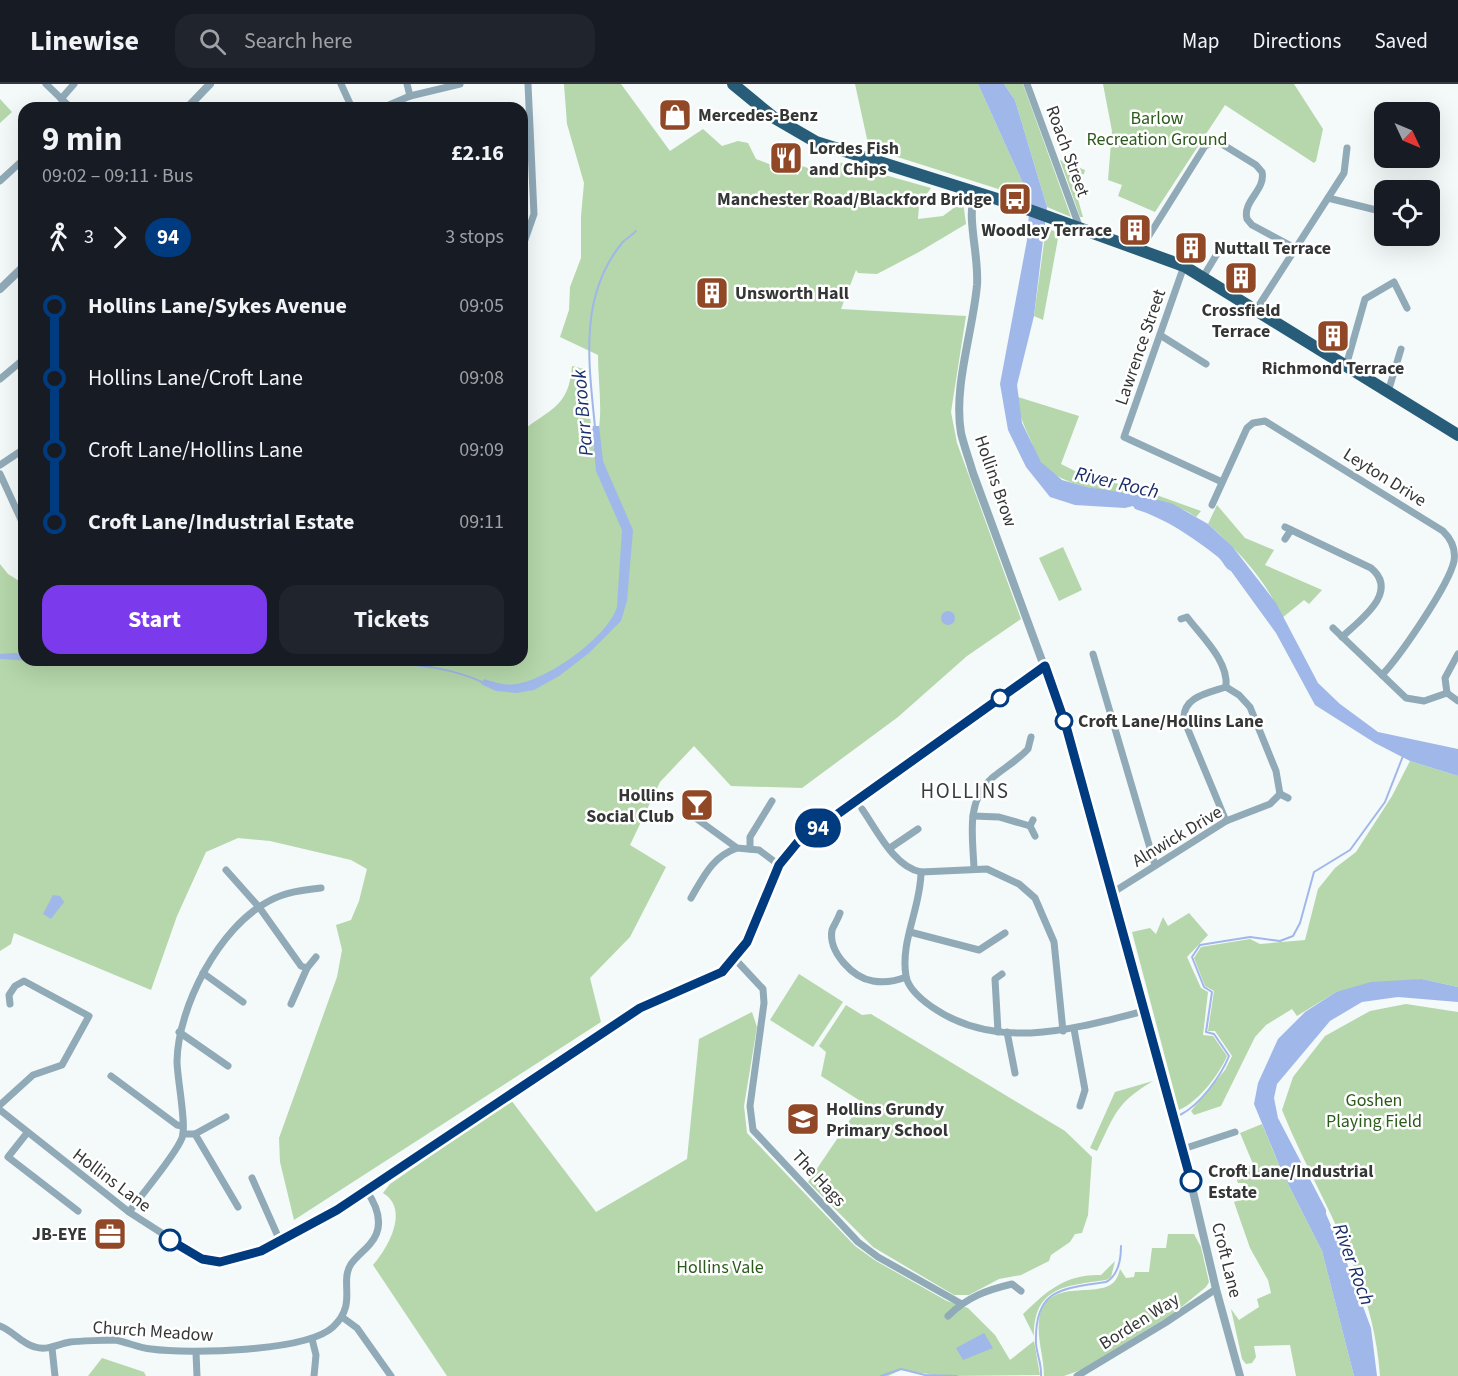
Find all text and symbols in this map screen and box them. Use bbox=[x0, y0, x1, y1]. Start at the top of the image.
search box bbox=[175, 14, 595, 68]
text: Linewise bbox=[30, 21, 139, 61]
icon: search bbox=[196, 25, 229, 58]
text: Search here bbox=[244, 25, 352, 57]
text: Map bbox=[1182, 26, 1220, 56]
text: Directions bbox=[1253, 26, 1341, 56]
text: Saved bbox=[1374, 26, 1428, 56]
shop icon: Mercedes-Benz bbox=[657, 97, 693, 133]
street label: Roach Street bbox=[1039, 102, 1096, 200]
north arrow bbox=[1374, 102, 1440, 168]
map controls bbox=[1374, 102, 1440, 246]
place label: Mercedes-Benz bbox=[698, 103, 818, 128]
park label: Barlow Recreation Ground bbox=[1086, 106, 1228, 152]
text: 9 min bbox=[42, 116, 122, 163]
place label: Lordes Fish and Chips bbox=[809, 136, 899, 182]
text: £2.16 bbox=[451, 137, 504, 169]
restaurant icon: Lordes Fish and Chips bbox=[768, 140, 804, 176]
text: 09:02 – 09:11 · Bus bbox=[42, 162, 193, 190]
button: locate bbox=[1374, 180, 1440, 246]
bus stop icon: Manchester Road/Blackford Bridge bbox=[997, 181, 1033, 217]
place label: Manchester Road/Blackford Bridge bbox=[717, 187, 992, 212]
building icon: Woodley Terrace bbox=[1117, 212, 1153, 248]
place label: Woodley Terrace bbox=[981, 218, 1112, 243]
icon: walk bbox=[42, 221, 75, 254]
icon: forward bbox=[103, 221, 136, 254]
text: 94 bbox=[157, 222, 179, 252]
text: 3 bbox=[84, 223, 94, 251]
text: 3 stops bbox=[445, 223, 504, 251]
building icon: Nuttall Terrace bbox=[1173, 230, 1209, 266]
place label: Nuttall Terrace bbox=[1214, 236, 1331, 261]
building icon: Crossfield Terrace bbox=[1223, 260, 1259, 296]
building icon: Unsworth Hall bbox=[694, 275, 730, 311]
place label: Unsworth Hall bbox=[735, 281, 849, 306]
street label: Lawrence Street bbox=[1109, 286, 1172, 408]
text: Hollins Lane/Sykes Avenue bbox=[88, 290, 347, 322]
text: 09:05 bbox=[459, 292, 504, 320]
place label: Crossfield Terrace bbox=[1201, 298, 1281, 344]
building icon: Richmond Terrace bbox=[1315, 318, 1351, 354]
place label: Richmond Terrace bbox=[1262, 356, 1404, 381]
text: Hollins Lane/Croft Lane bbox=[88, 362, 303, 394]
text: 09:08 bbox=[459, 364, 504, 392]
water label: Parr Brook bbox=[565, 368, 601, 458]
street label: Hollins Brow bbox=[968, 432, 1023, 530]
text: Croft Lane/Hollins Lane bbox=[88, 434, 303, 466]
text: 09:09 bbox=[459, 436, 504, 464]
street label: Leyton Drive bbox=[1338, 442, 1431, 513]
water label: River Roch bbox=[1072, 460, 1162, 506]
text: Croft Lane/Industrial Estate bbox=[88, 506, 355, 538]
text: 09:11 bbox=[459, 508, 504, 536]
button: Start bbox=[42, 585, 267, 654]
button: Tickets bbox=[279, 585, 504, 654]
unlabelled marker bbox=[991, 689, 1009, 707]
place label: Croft Lane/Hollins Lane bbox=[1078, 709, 1264, 734]
marker: Croft Lane/Hollins Lane bbox=[1055, 712, 1073, 730]
district label: HOLLINS bbox=[921, 776, 1009, 806]
place label: Hollins Social Club bbox=[586, 783, 674, 829]
bar icon: Hollins Social Club bbox=[679, 787, 715, 823]
street label: Alnwick Drive bbox=[1127, 800, 1227, 873]
line badge: 94 bbox=[791, 808, 845, 848]
text: 94 bbox=[807, 813, 829, 843]
park label: Goshen Playing Field bbox=[1326, 1088, 1422, 1134]
place label: Hollins Grundy Primary School bbox=[826, 1097, 948, 1143]
school or university icon: Hollins Grundy Primary School bbox=[785, 1101, 821, 1137]
street label: Hollins Lane bbox=[67, 1143, 156, 1218]
street label: The Hags bbox=[786, 1144, 851, 1212]
place label: Croft Lane/Industrial Estate bbox=[1208, 1159, 1373, 1205]
marker: Croft Lane/Industrial Estate bbox=[1180, 1170, 1202, 1192]
office icon: JB-EYE bbox=[92, 1216, 128, 1252]
water label: River Roch bbox=[1325, 1219, 1381, 1309]
street label: Croft Lane bbox=[1205, 1220, 1248, 1301]
place label: JB-EYE bbox=[32, 1222, 87, 1247]
unlabelled marker bbox=[159, 1229, 181, 1251]
park label: Hollins Vale bbox=[676, 1255, 764, 1280]
street label: Borden Way bbox=[1094, 1287, 1185, 1356]
street label: Church Meadow bbox=[92, 1315, 214, 1348]

